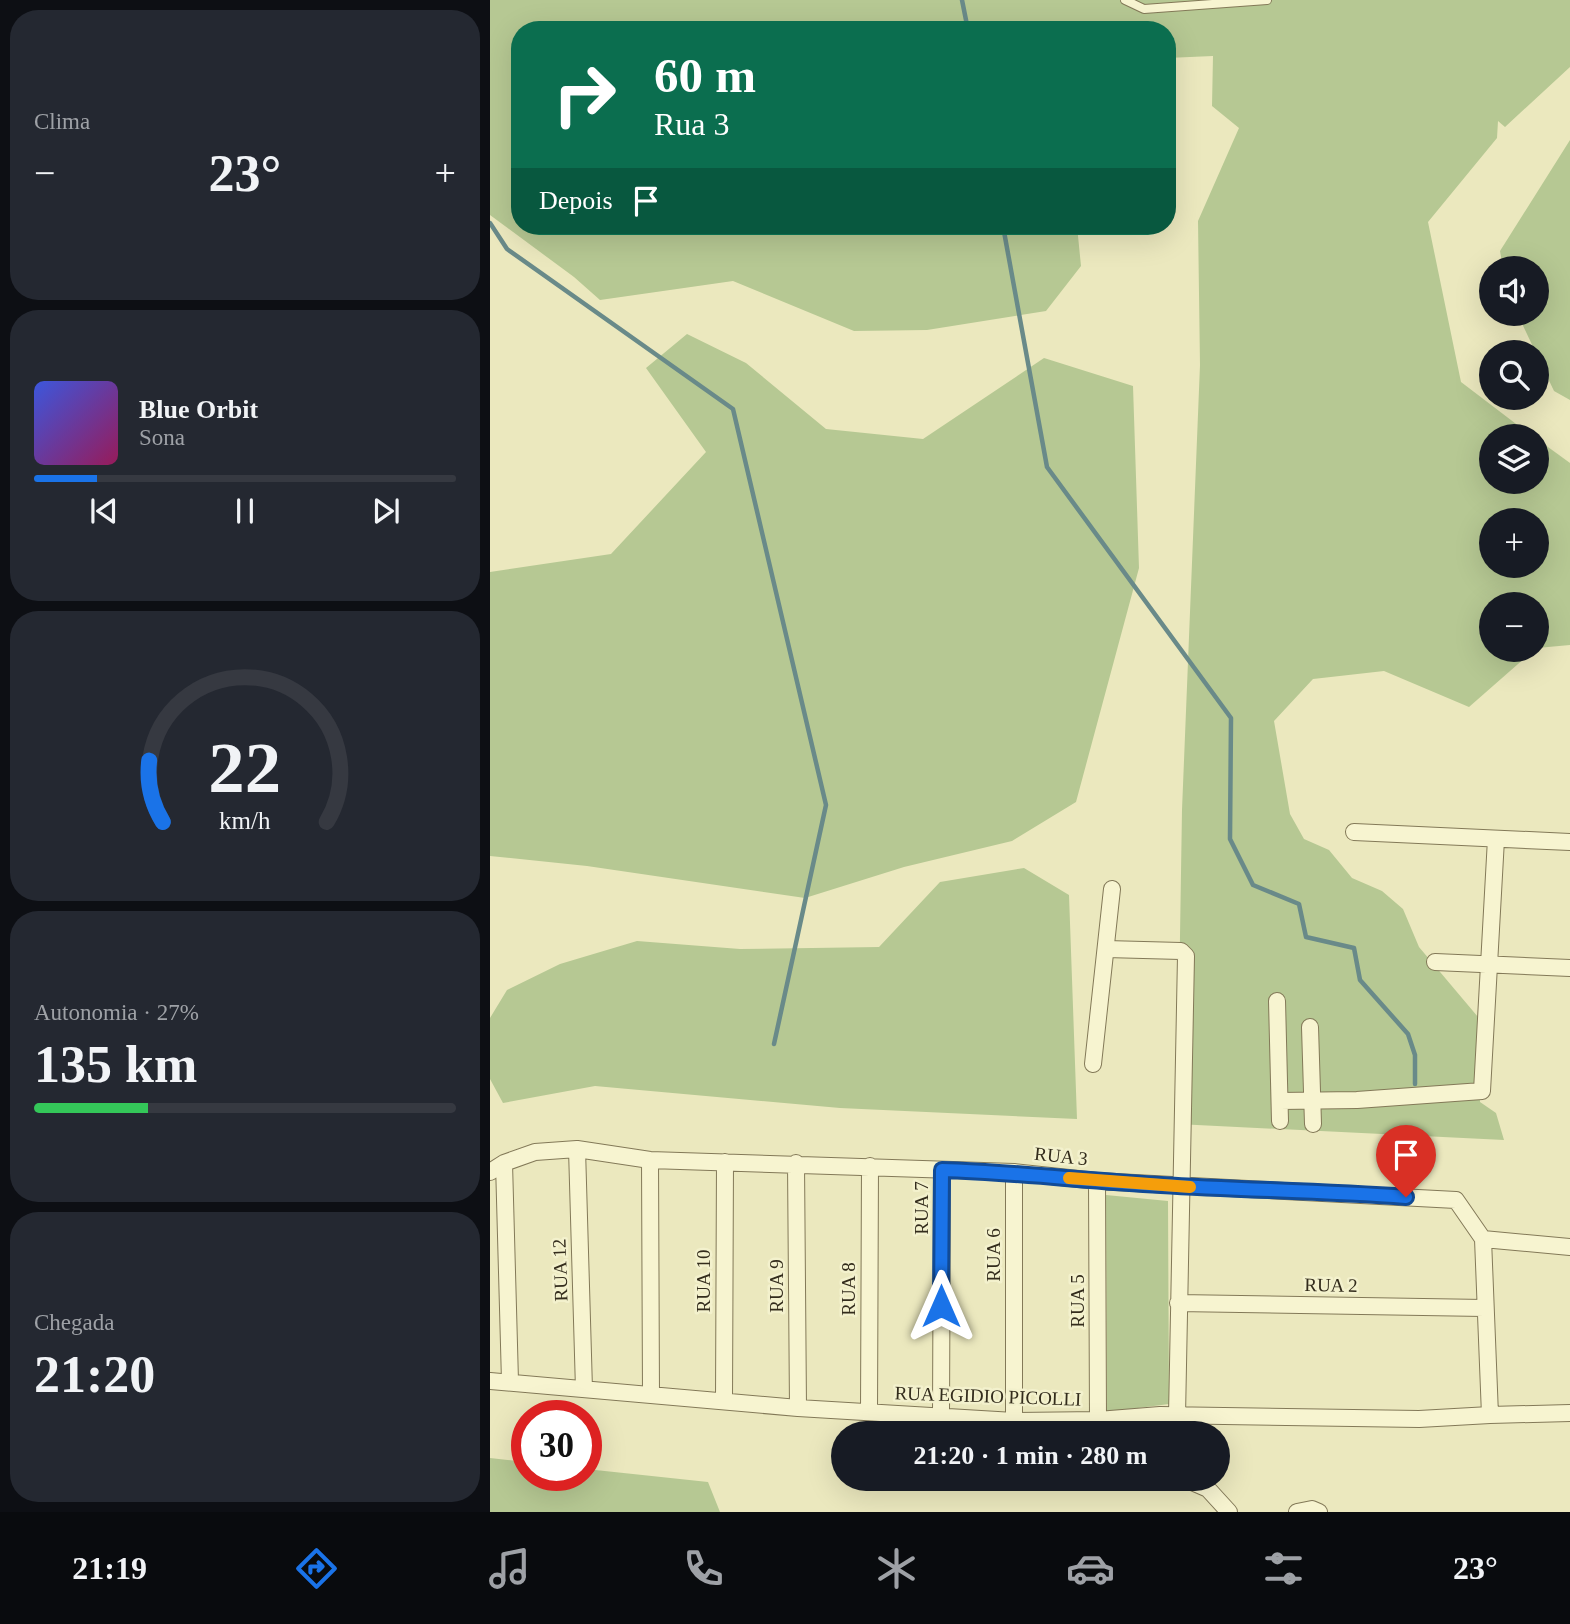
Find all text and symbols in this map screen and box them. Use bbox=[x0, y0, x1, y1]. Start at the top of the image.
text: 60 m bbox=[654, 48, 756, 103]
icon: right bbox=[539, 49, 630, 140]
text: Rua 3 bbox=[654, 106, 730, 142]
text: Clima bbox=[34, 109, 90, 134]
text: 23° bbox=[209, 145, 281, 202]
text: − bbox=[34, 152, 55, 194]
text: + bbox=[435, 152, 456, 194]
icon: arrive bbox=[627, 182, 665, 220]
text: Depois bbox=[539, 186, 613, 215]
map controls bbox=[1479, 256, 1549, 662]
button: sound bbox=[1479, 256, 1549, 326]
button: search bbox=[1479, 340, 1549, 410]
text: Blue Orbit bbox=[139, 395, 258, 424]
button: layers bbox=[1479, 424, 1549, 494]
text: Sona bbox=[139, 425, 185, 450]
icon: previous bbox=[85, 492, 123, 530]
icon: pause bbox=[226, 492, 264, 530]
icon: next bbox=[367, 492, 405, 530]
button: + bbox=[1479, 508, 1549, 578]
button: − bbox=[1479, 592, 1549, 662]
text: 22 bbox=[209, 727, 281, 808]
text: km/h bbox=[219, 807, 271, 834]
text: Autonomia · 27% bbox=[34, 1000, 199, 1025]
text: 135 km bbox=[34, 1036, 197, 1093]
pin bbox=[1376, 1125, 1436, 1197]
icon: arrive bbox=[1387, 1136, 1425, 1174]
street label: RUA 3 bbox=[1033, 1143, 1089, 1169]
street label: RUA 7 bbox=[911, 1181, 932, 1235]
street label: RUA 6 bbox=[983, 1228, 1004, 1282]
street label: RUA 12 bbox=[548, 1238, 572, 1302]
street label: RUA 10 bbox=[693, 1250, 714, 1312]
street label: RUA 9 bbox=[766, 1259, 787, 1313]
street label: RUA 8 bbox=[838, 1262, 859, 1316]
position arrow bbox=[904, 1269, 978, 1343]
street label: RUA 5 bbox=[1067, 1274, 1088, 1328]
street label: RUA 2 bbox=[1304, 1274, 1358, 1296]
text: Chegada bbox=[34, 1310, 114, 1335]
text: 21:20 bbox=[34, 1346, 155, 1403]
street label: RUA EGIDIO PICOLLI bbox=[894, 1382, 1082, 1410]
speed limit sign: 30 bbox=[511, 1400, 602, 1491]
text: 21:20 · 1 min · 280 m bbox=[914, 1441, 1148, 1470]
icon: directions bbox=[292, 1544, 341, 1593]
icon: music bbox=[485, 1544, 534, 1593]
icon: phone bbox=[679, 1544, 728, 1593]
icon: climate bbox=[872, 1544, 921, 1593]
icon: car bbox=[1066, 1544, 1115, 1593]
icon: filters bbox=[1259, 1544, 1308, 1593]
text: 21:19 bbox=[72, 1550, 147, 1586]
text: 23° bbox=[1453, 1550, 1498, 1586]

